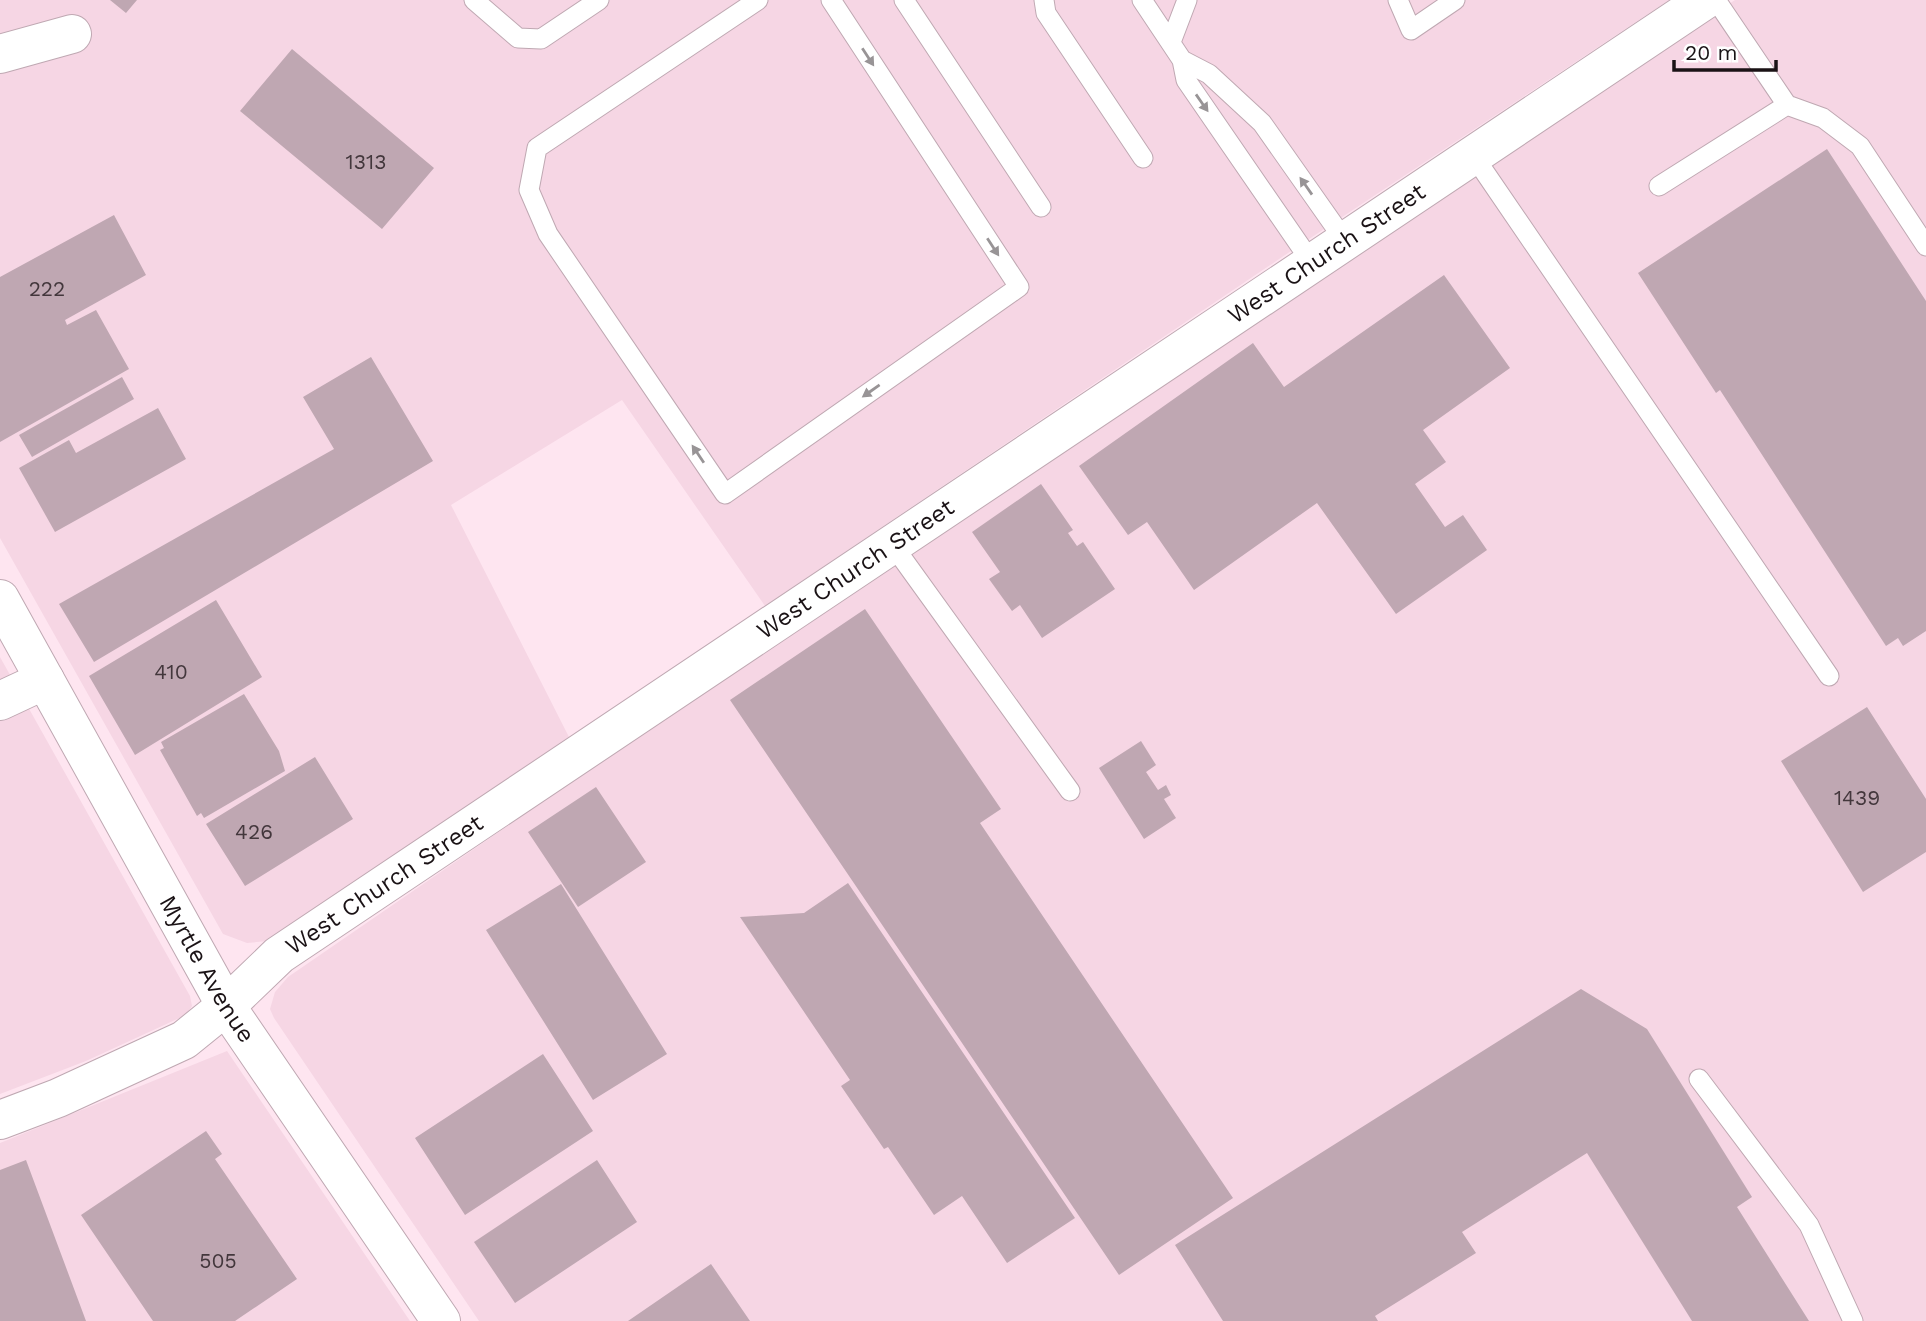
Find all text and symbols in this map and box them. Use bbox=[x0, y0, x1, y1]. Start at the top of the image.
scale bar bbox=[1674, 28, 1776, 72]
text: 20 m bbox=[1685, 40, 1737, 65]
one-way arrow bbox=[861, 48, 875, 66]
one-way arrow bbox=[1195, 94, 1209, 112]
house number: 1313 bbox=[346, 149, 386, 174]
street label: West Church Street bbox=[1223, 177, 1430, 330]
one-way arrow bbox=[1299, 177, 1313, 195]
one-way arrow bbox=[986, 238, 999, 257]
house number: 222 bbox=[29, 276, 65, 301]
one-way arrow bbox=[862, 384, 880, 398]
one-way arrow bbox=[691, 445, 705, 463]
street label: West Church Street bbox=[751, 493, 959, 645]
house number: 410 bbox=[154, 659, 188, 684]
house number: 1439 bbox=[1834, 785, 1880, 810]
street label: West Church Street bbox=[280, 809, 488, 961]
house number: 426 bbox=[235, 819, 273, 844]
street label: Myrtle Avenue bbox=[153, 891, 261, 1048]
house number: 505 bbox=[199, 1248, 237, 1273]

